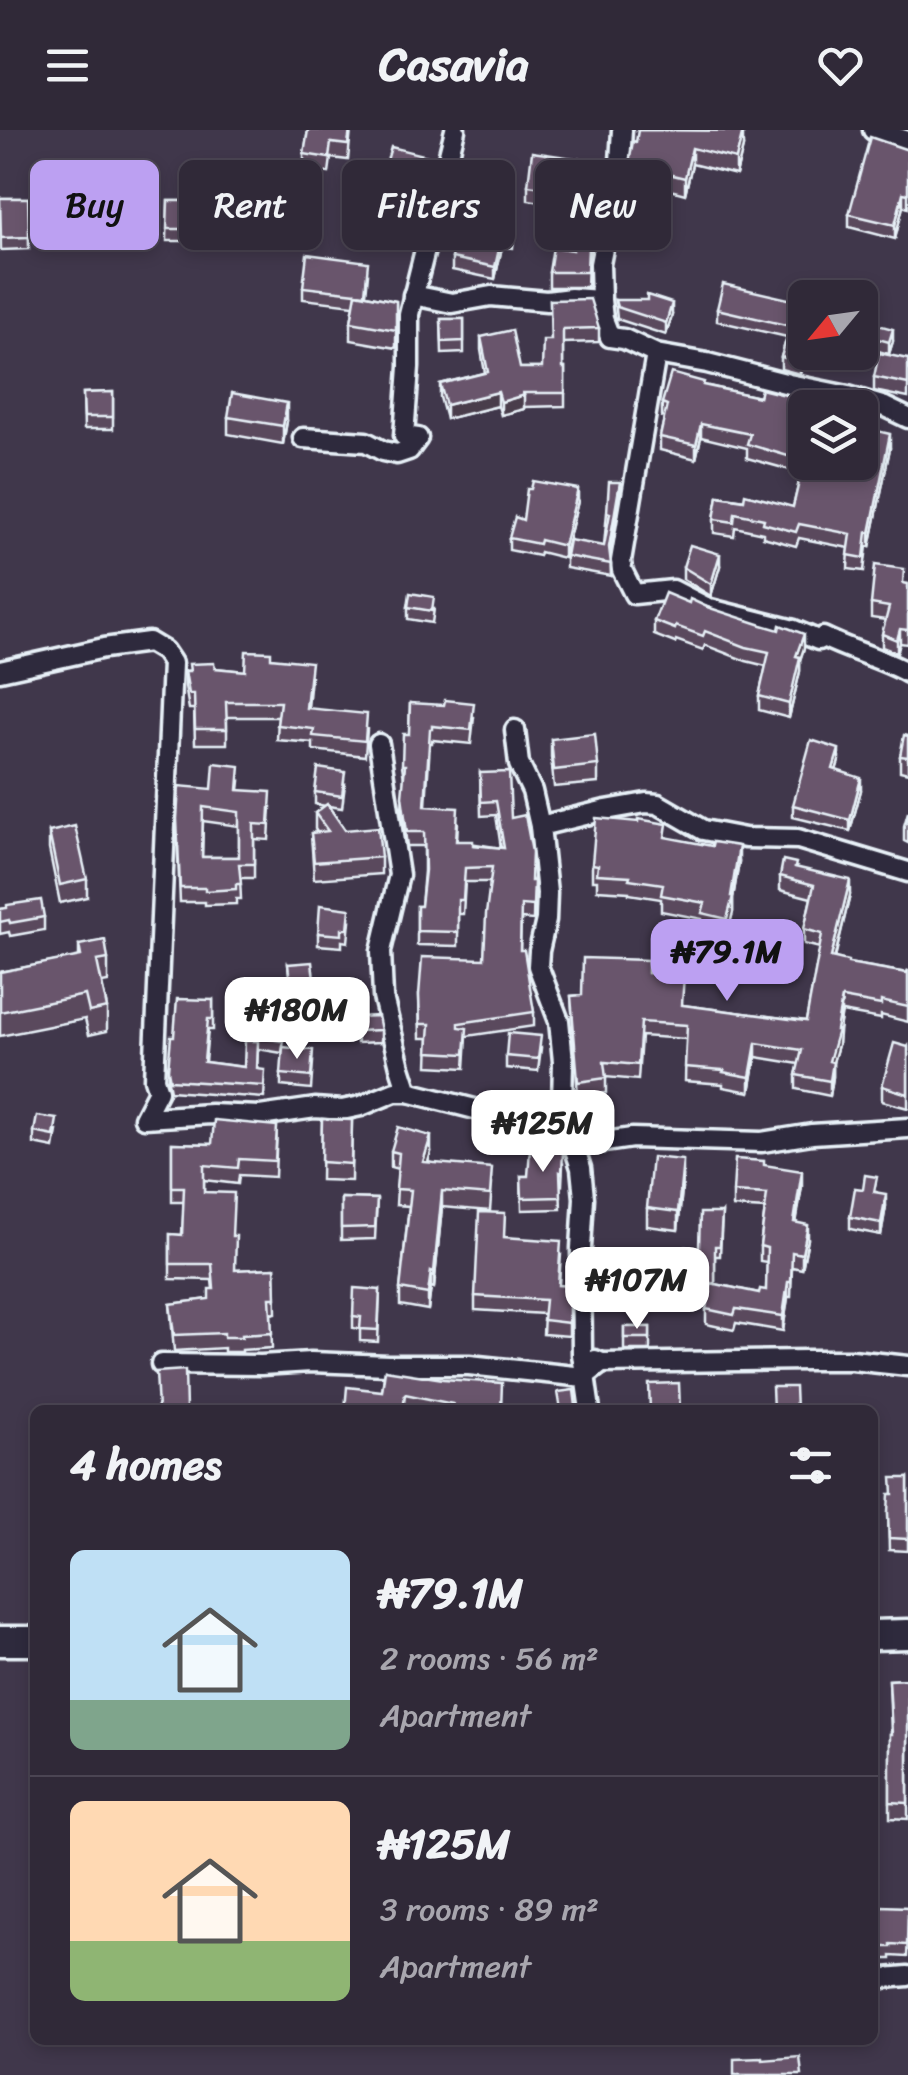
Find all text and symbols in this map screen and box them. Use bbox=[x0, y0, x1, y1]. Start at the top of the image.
text: Casavia bbox=[379, 25, 529, 105]
icon: menu bbox=[40, 38, 95, 93]
icon: heart bbox=[813, 38, 868, 93]
chip: Buy bbox=[30, 160, 159, 250]
chip: Rent bbox=[179, 160, 322, 250]
chip: Filters bbox=[342, 160, 515, 250]
chip: New bbox=[535, 160, 671, 250]
north arrow bbox=[788, 280, 878, 370]
map controls bbox=[788, 280, 878, 480]
button: layers bbox=[788, 390, 878, 480]
pin: ₦79.1M bbox=[646, 919, 808, 1004]
text: ₦79.1M bbox=[673, 923, 781, 980]
pin: ₦180M bbox=[227, 977, 367, 1062]
text: ₦180M bbox=[247, 981, 347, 1038]
pin: ₦125M bbox=[473, 1090, 613, 1175]
text: ₦125M bbox=[493, 1094, 593, 1151]
pin: ₦107M bbox=[567, 1247, 707, 1332]
text: ₦107M bbox=[587, 1251, 687, 1308]
text: 4 homes bbox=[70, 1428, 222, 1502]
icon: filters bbox=[783, 1438, 838, 1493]
text: ₦79.1M bbox=[380, 1556, 523, 1630]
icon: home bbox=[150, 1590, 270, 1710]
text: 2 rooms · 56 m² bbox=[380, 1630, 599, 1687]
text: Apartment bbox=[380, 1687, 531, 1744]
text: ₦125M bbox=[380, 1807, 510, 1881]
icon: home bbox=[150, 1841, 270, 1961]
text: 3 rooms · 89 m² bbox=[380, 1881, 599, 1938]
text: Apartment bbox=[380, 1938, 531, 1995]

